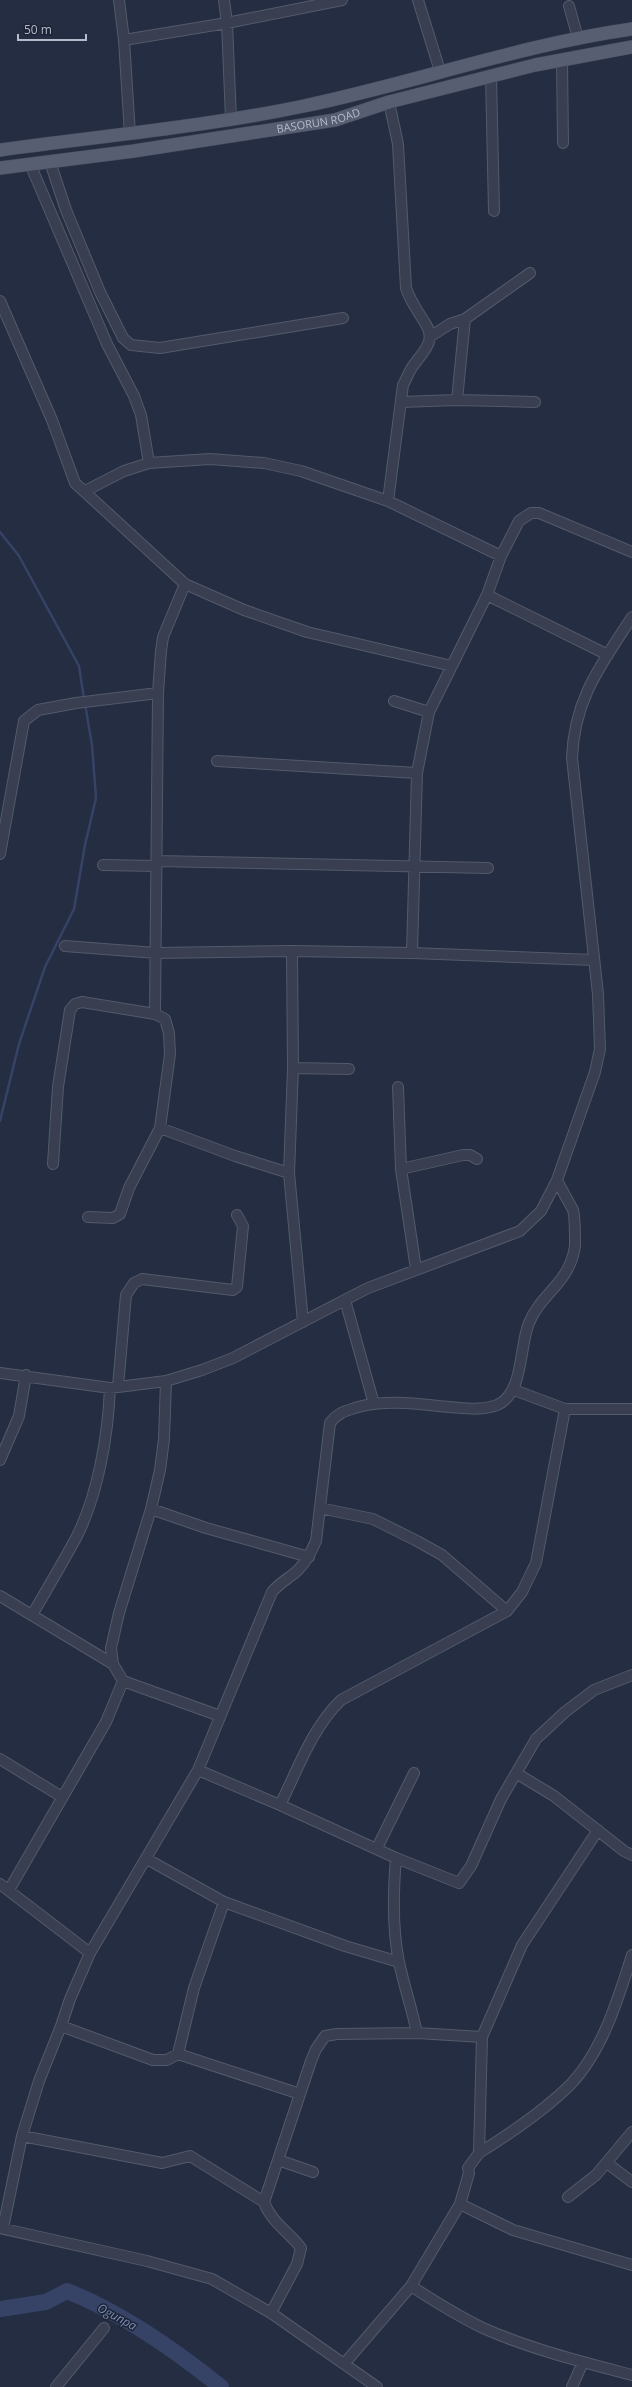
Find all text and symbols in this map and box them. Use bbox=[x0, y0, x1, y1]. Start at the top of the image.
scale bar bbox=[18, 16, 86, 42]
text: 50 m bbox=[24, 21, 52, 38]
street label: BASORUN ROAD bbox=[276, 104, 362, 136]
water label: Ogunpa bbox=[95, 2299, 140, 2334]

